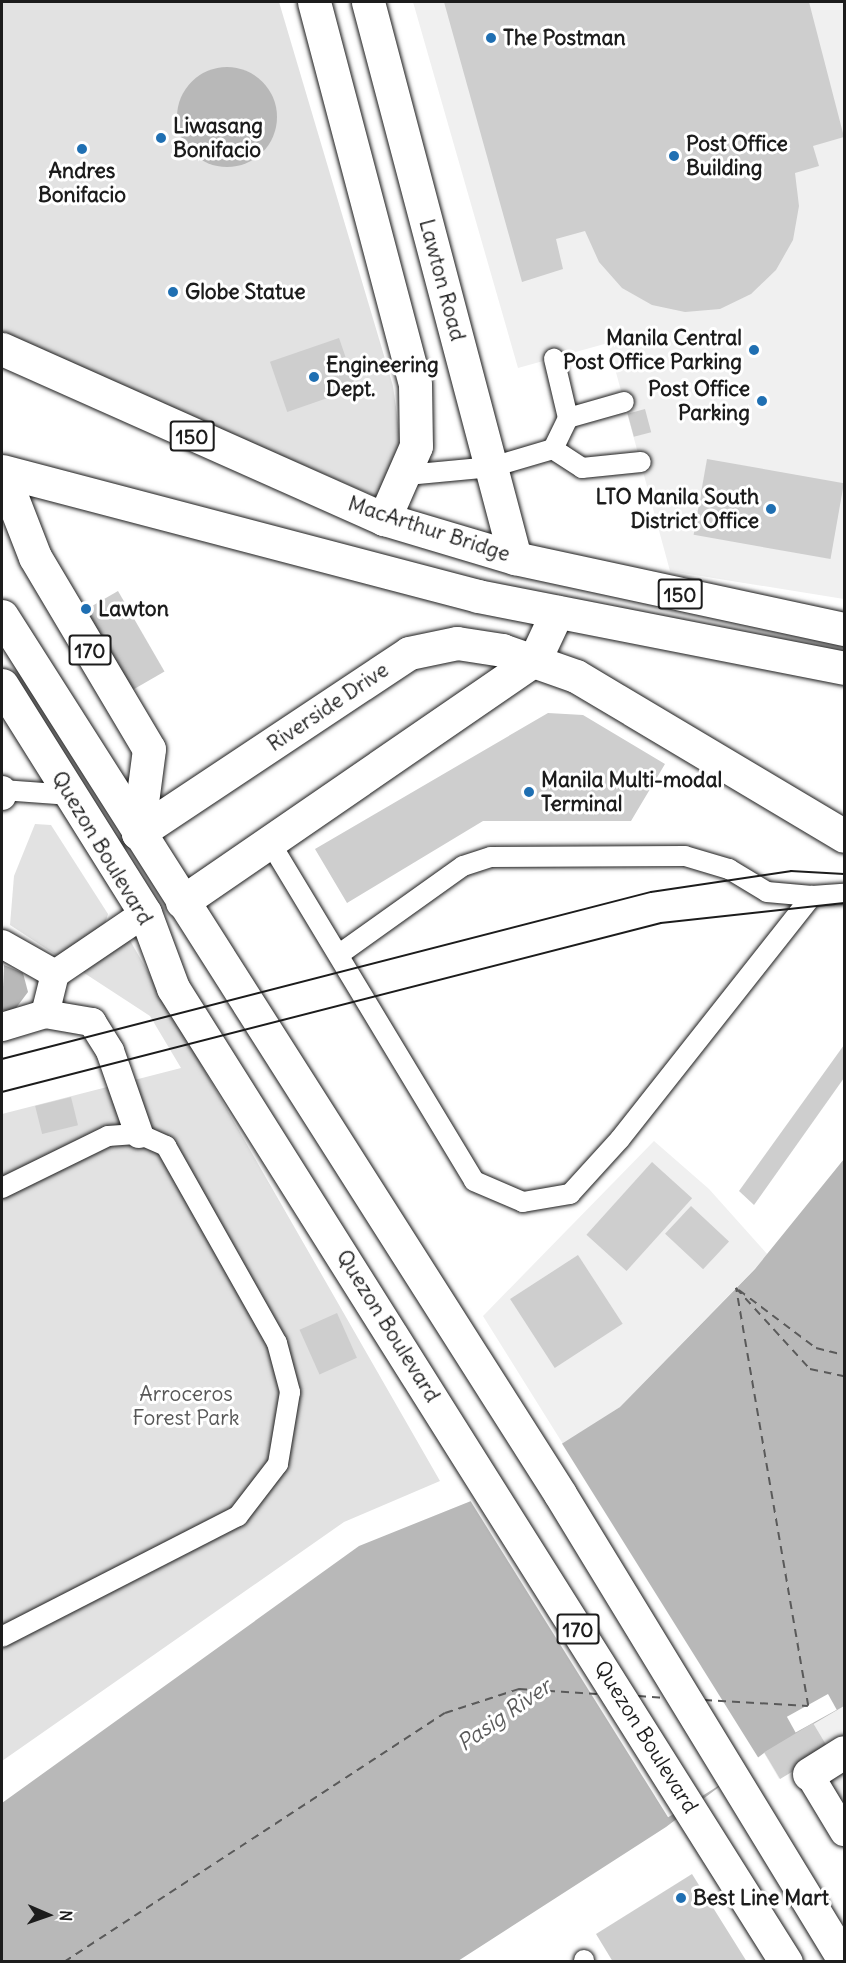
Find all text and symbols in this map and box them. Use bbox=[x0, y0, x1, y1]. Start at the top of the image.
place label: The Postman bbox=[503, 25, 626, 51]
marker: The Postman bbox=[484, 31, 498, 45]
place label: Liwasang Bonifacio bbox=[173, 113, 263, 163]
marker: Liwasang Bonifacio bbox=[154, 131, 168, 145]
place label: Post Office Building bbox=[686, 131, 788, 181]
marker: Andres Bonifacio bbox=[75, 142, 89, 156]
marker: Post Office Building bbox=[667, 149, 681, 163]
place label: Andres Bonifacio bbox=[38, 158, 126, 208]
street label: Lawton Road bbox=[414, 216, 470, 344]
place label: Globe Statue bbox=[185, 279, 306, 305]
marker: Globe Statue bbox=[166, 285, 180, 299]
place label: Manila Central Post Office Parking bbox=[563, 325, 742, 375]
marker: Manila Central Post Office Parking bbox=[747, 343, 761, 357]
place label: Engineering Dept. bbox=[326, 352, 439, 402]
marker: Engineering Dept. bbox=[307, 370, 321, 384]
place label: Post Office Parking bbox=[648, 376, 750, 426]
marker: Post Office Parking bbox=[755, 394, 769, 408]
road number: 150 bbox=[170, 419, 214, 453]
place label: LTO Manila South District Office bbox=[596, 484, 759, 534]
street label: MacArthur Bridge bbox=[345, 491, 513, 567]
marker: LTO Manila South District Office bbox=[764, 502, 778, 516]
road number: 150 bbox=[658, 577, 702, 611]
place label: Lawton bbox=[98, 596, 169, 622]
marker: Lawton bbox=[79, 602, 93, 616]
road number: 170 bbox=[68, 633, 112, 667]
street label: Riverside Drive bbox=[263, 657, 393, 757]
street label: Quezon Boulevard bbox=[46, 767, 158, 929]
place label: Manila Multi-modal Terminal bbox=[541, 767, 722, 817]
marker: Manila Multi-modal Terminal bbox=[522, 785, 536, 799]
street label: Quezon Boulevard bbox=[331, 1245, 445, 1407]
park label: Arroceros Forest Park bbox=[132, 1381, 240, 1431]
road number: 170 bbox=[556, 1612, 600, 1646]
street label: Quezon Boulevard bbox=[589, 1656, 703, 1818]
water label: Pasig River bbox=[452, 1673, 556, 1757]
north arrow bbox=[18, 1885, 78, 1945]
place label: Best Line Mart bbox=[693, 1885, 829, 1911]
marker: Best Line Mart bbox=[674, 1891, 688, 1905]
text: N bbox=[56, 1910, 76, 1922]

